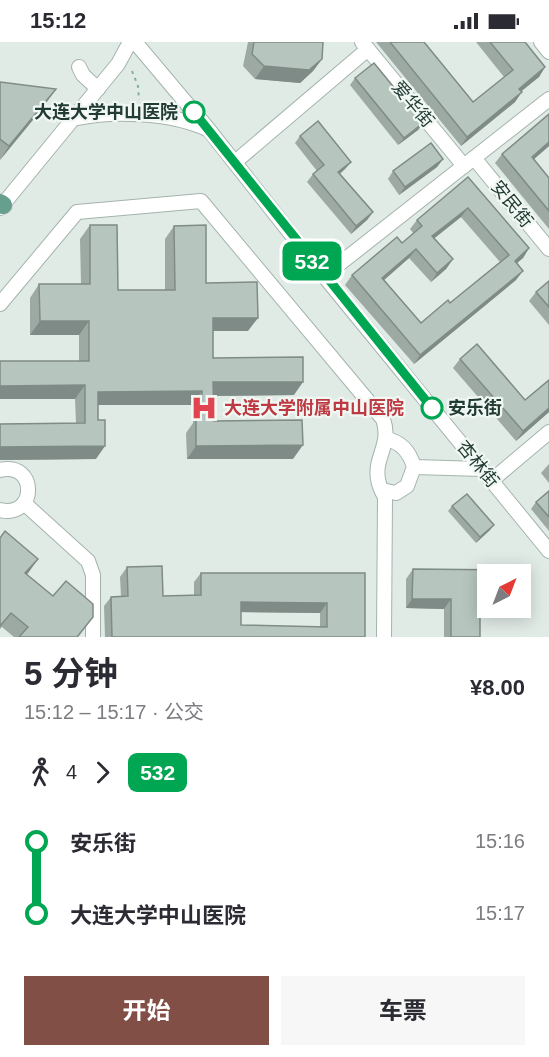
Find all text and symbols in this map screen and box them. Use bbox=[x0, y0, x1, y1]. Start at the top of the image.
text: 15:12 bbox=[30, 8, 86, 33]
street label: 爱华街 bbox=[388, 77, 438, 131]
marker: 大连大学中山医院 bbox=[183, 101, 205, 123]
place label: 大连大学中山医院 bbox=[34, 102, 178, 122]
street label: 安民街 bbox=[487, 177, 537, 231]
line badge: 532 bbox=[278, 242, 346, 280]
text: 532 bbox=[294, 250, 330, 273]
hospital icon: 大连大学附属中山医院 bbox=[189, 393, 219, 423]
marker: 安乐街 bbox=[421, 397, 443, 419]
place label: 大连大学附属中山医院 bbox=[224, 398, 404, 418]
place label: 安乐街 bbox=[448, 398, 502, 418]
street label: 杏林街 bbox=[453, 437, 503, 491]
north arrow bbox=[477, 564, 531, 618]
map controls bbox=[477, 564, 531, 618]
text: 5 分钟 bbox=[24, 655, 118, 692]
text: ¥8.00 bbox=[470, 675, 525, 700]
text: 15:12 – 15:17 · 公交 bbox=[24, 701, 204, 723]
icon: walk bbox=[24, 756, 57, 789]
icon: forward bbox=[86, 756, 119, 789]
text: 4 bbox=[66, 761, 77, 783]
text: 532 bbox=[140, 761, 175, 784]
text: 15:16 bbox=[475, 830, 525, 852]
text: 安乐街 bbox=[70, 831, 136, 856]
text: 15:17 bbox=[475, 902, 525, 924]
text: 大连大学中山医院 bbox=[70, 903, 246, 928]
button: 开始 bbox=[24, 976, 269, 1045]
button: 车票 bbox=[281, 976, 525, 1045]

